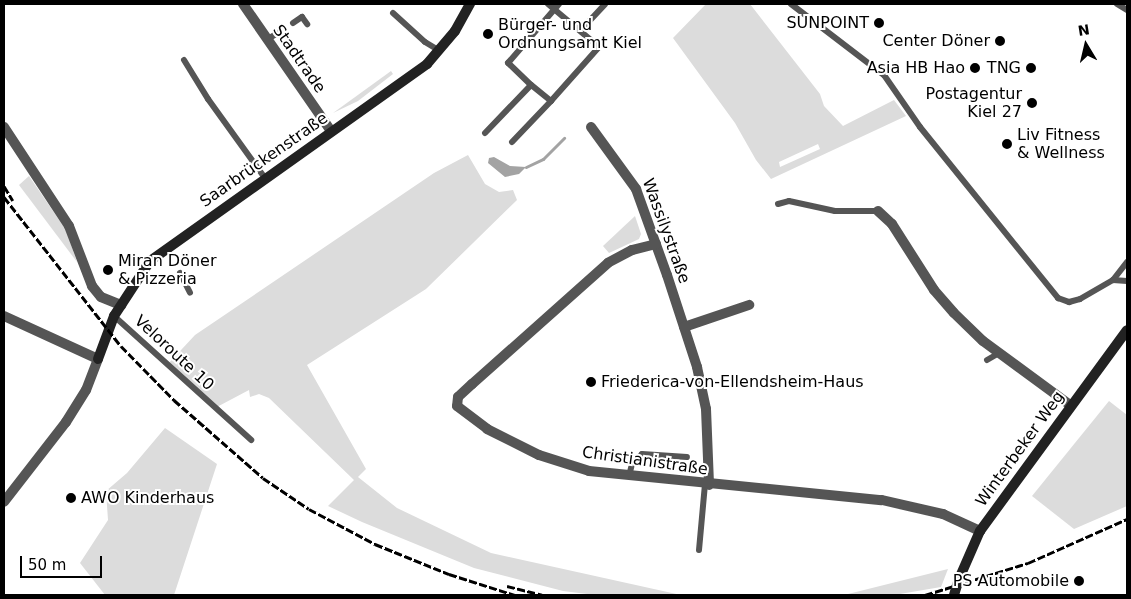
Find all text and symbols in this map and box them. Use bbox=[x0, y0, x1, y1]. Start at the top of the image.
place label: SUNPOINT bbox=[786, 13, 869, 33]
place label: Bürger- und Ordnungsamt Kiel bbox=[498, 15, 642, 53]
marker: SUNPOINT bbox=[873, 17, 885, 29]
north arrow bbox=[1061, 20, 1111, 70]
street label: Stadtrade bbox=[268, 21, 330, 97]
text: N bbox=[1077, 21, 1091, 39]
marker: Bürger- und Ordnungsamt Kiel bbox=[482, 28, 494, 40]
place label: Center Döner bbox=[882, 31, 990, 51]
marker: Center Döner bbox=[994, 35, 1006, 47]
place label: Asia HB Hao bbox=[867, 58, 965, 78]
place label: TNG bbox=[987, 58, 1021, 78]
marker: Asia HB Hao bbox=[969, 62, 981, 74]
marker: TNG bbox=[1025, 62, 1037, 74]
place label: Postagentur Kiel 27 bbox=[926, 84, 1022, 122]
marker: Postagentur Kiel 27 bbox=[1026, 97, 1038, 109]
street label: Saarbrückenstraße bbox=[196, 109, 332, 211]
place label: Liv Fitness & Wellness bbox=[1017, 125, 1105, 163]
marker: Liv Fitness & Wellness bbox=[1001, 138, 1013, 150]
street label: Wassilystraße bbox=[638, 176, 694, 286]
place label: Miran Döner & Pizzeria bbox=[118, 251, 217, 289]
marker: Miran Döner & Pizzeria bbox=[102, 264, 114, 276]
street label: Veloroute 10 bbox=[130, 311, 218, 395]
place label: Friederica-von-Ellendsheim-Haus bbox=[601, 372, 864, 392]
marker: Friederica-von-Ellendsheim-Haus bbox=[585, 376, 597, 388]
street label: Winterbeker Weg bbox=[972, 388, 1068, 510]
street label: Christianistraße bbox=[581, 443, 709, 479]
place label: AWO Kinderhaus bbox=[81, 488, 214, 508]
marker: AWO Kinderhaus bbox=[65, 492, 77, 504]
scale bar bbox=[22, 546, 105, 578]
text: 50 m bbox=[28, 556, 66, 574]
place label: PS Automobile bbox=[953, 571, 1069, 591]
marker: PS Automobile bbox=[1073, 575, 1085, 587]

